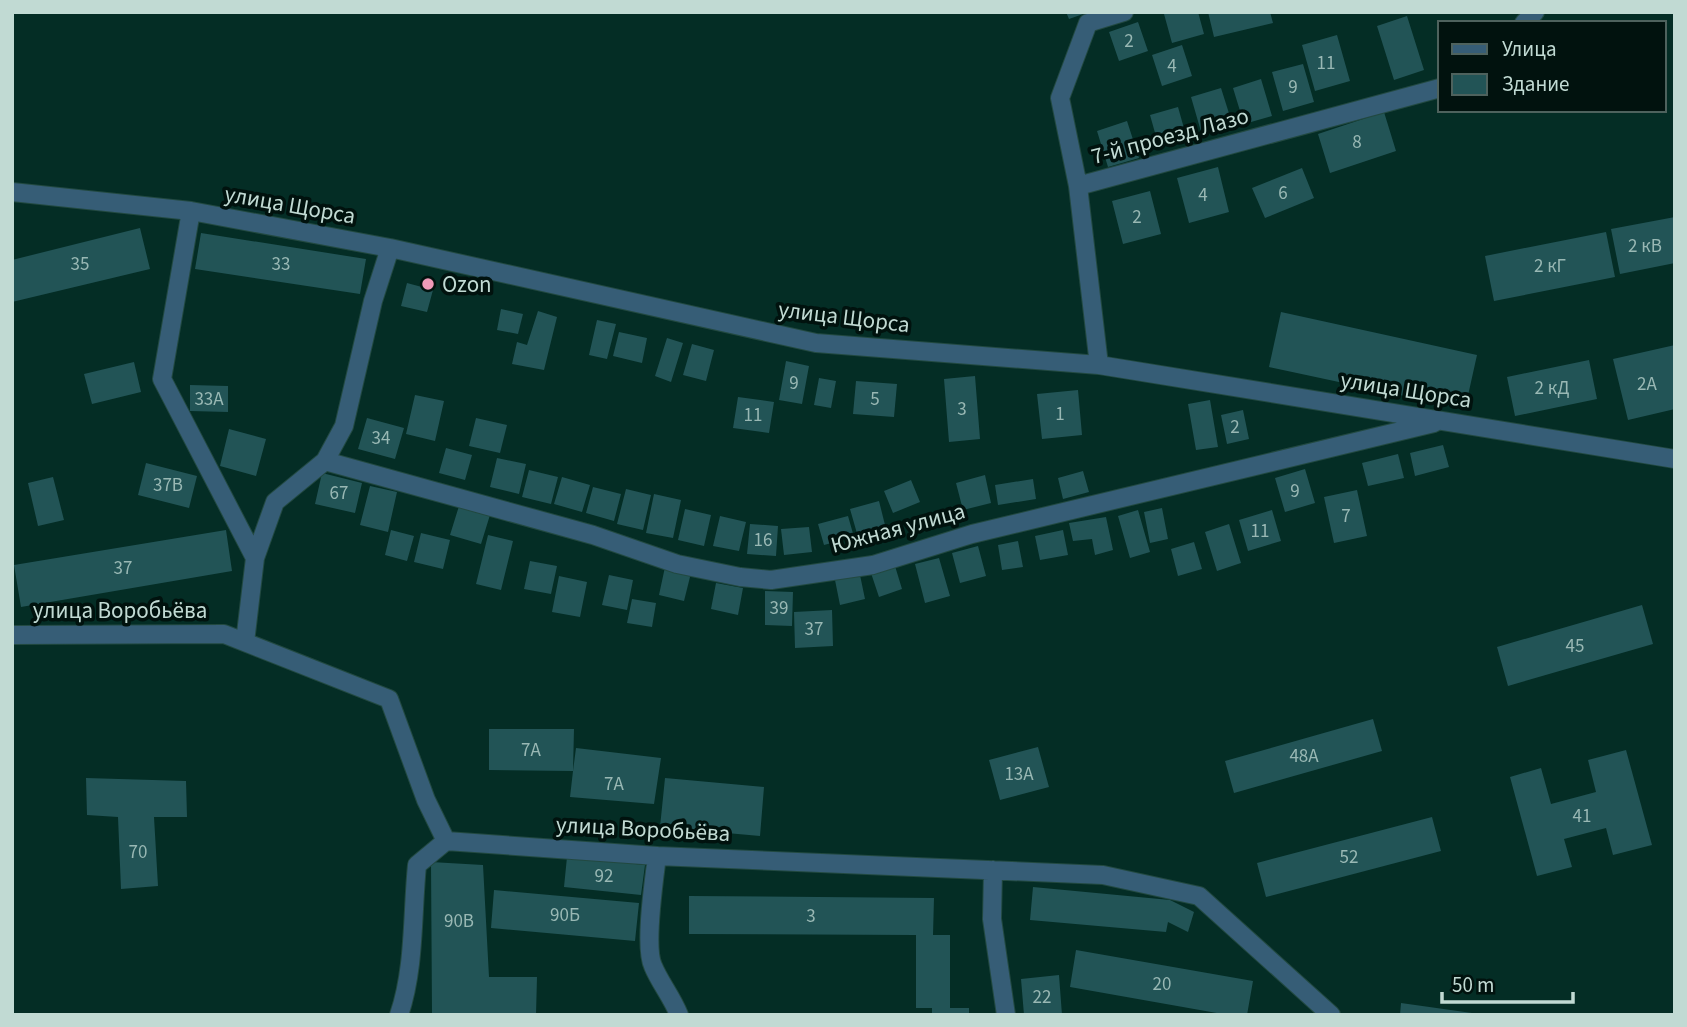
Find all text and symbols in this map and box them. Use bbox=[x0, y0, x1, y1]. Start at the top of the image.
legend bbox=[1438, 21, 1666, 112]
house number: 2 bbox=[1124, 28, 1134, 55]
text: Улица bbox=[1502, 34, 1557, 64]
house number: 11 bbox=[1317, 50, 1335, 77]
house number: 4 bbox=[1167, 53, 1177, 80]
text: Здание bbox=[1502, 69, 1570, 99]
house number: 9 bbox=[1288, 74, 1298, 101]
street label: 7-й проезд Лазо bbox=[1088, 99, 1252, 173]
house number: 8 bbox=[1352, 129, 1362, 156]
street label: улица Щорса bbox=[222, 177, 358, 233]
house number: 6 bbox=[1278, 180, 1288, 207]
house number: 4 bbox=[1198, 182, 1208, 209]
house number: 2 bbox=[1132, 204, 1142, 231]
house number: 2 кВ bbox=[1628, 233, 1662, 260]
house number: 35 bbox=[71, 251, 89, 278]
house number: 33 bbox=[272, 251, 290, 278]
house number: 2 кГ bbox=[1534, 253, 1566, 280]
place label: Ozon bbox=[442, 268, 492, 301]
marker: Ozon bbox=[420, 276, 436, 292]
street label: улица Щорса bbox=[776, 293, 912, 341]
street label: улица Щорса bbox=[1338, 363, 1474, 417]
house number: 9 bbox=[789, 370, 799, 397]
house number: 2А bbox=[1637, 371, 1658, 398]
house number: 2 кД bbox=[1535, 375, 1569, 402]
house number: 33А bbox=[194, 386, 224, 413]
house number: 5 bbox=[870, 386, 880, 413]
house number: 3 bbox=[957, 396, 967, 423]
house number: 1 bbox=[1055, 401, 1065, 428]
house number: 11 bbox=[744, 402, 762, 429]
house number: 2 bbox=[1230, 414, 1240, 441]
house number: 34 bbox=[372, 425, 390, 452]
house number: 37В bbox=[153, 472, 183, 499]
house number: 9 bbox=[1290, 478, 1300, 505]
house number: 67 bbox=[330, 480, 348, 507]
street label: Южная улица bbox=[827, 494, 969, 562]
house number: 7 bbox=[1341, 503, 1351, 530]
house number: 11 bbox=[1251, 518, 1269, 545]
house number: 16 bbox=[754, 527, 772, 554]
house number: 37 bbox=[114, 555, 132, 582]
street label: улица Воробьёва bbox=[33, 594, 207, 627]
house number: 39 bbox=[770, 595, 788, 622]
house number: 37 bbox=[805, 616, 823, 643]
house number: 45 bbox=[1566, 633, 1584, 660]
house number: 7А bbox=[521, 737, 542, 764]
house number: 48А bbox=[1289, 743, 1319, 770]
house number: 13А bbox=[1004, 761, 1034, 788]
house number: 7А bbox=[604, 771, 625, 798]
house number: 41 bbox=[1573, 803, 1591, 830]
street label: улица Воробьёва bbox=[555, 808, 731, 850]
house number: 70 bbox=[129, 839, 147, 866]
house number: 52 bbox=[1340, 844, 1358, 871]
house number: 92 bbox=[595, 863, 613, 890]
house number: 90Б bbox=[550, 902, 580, 929]
house number: 3 bbox=[806, 903, 816, 930]
house number: 90В bbox=[444, 908, 474, 935]
scale bar bbox=[1442, 960, 1573, 1004]
text: 50 m bbox=[1452, 970, 1494, 1000]
house number: 20 bbox=[1153, 971, 1171, 998]
house number: 22 bbox=[1033, 984, 1051, 1011]

